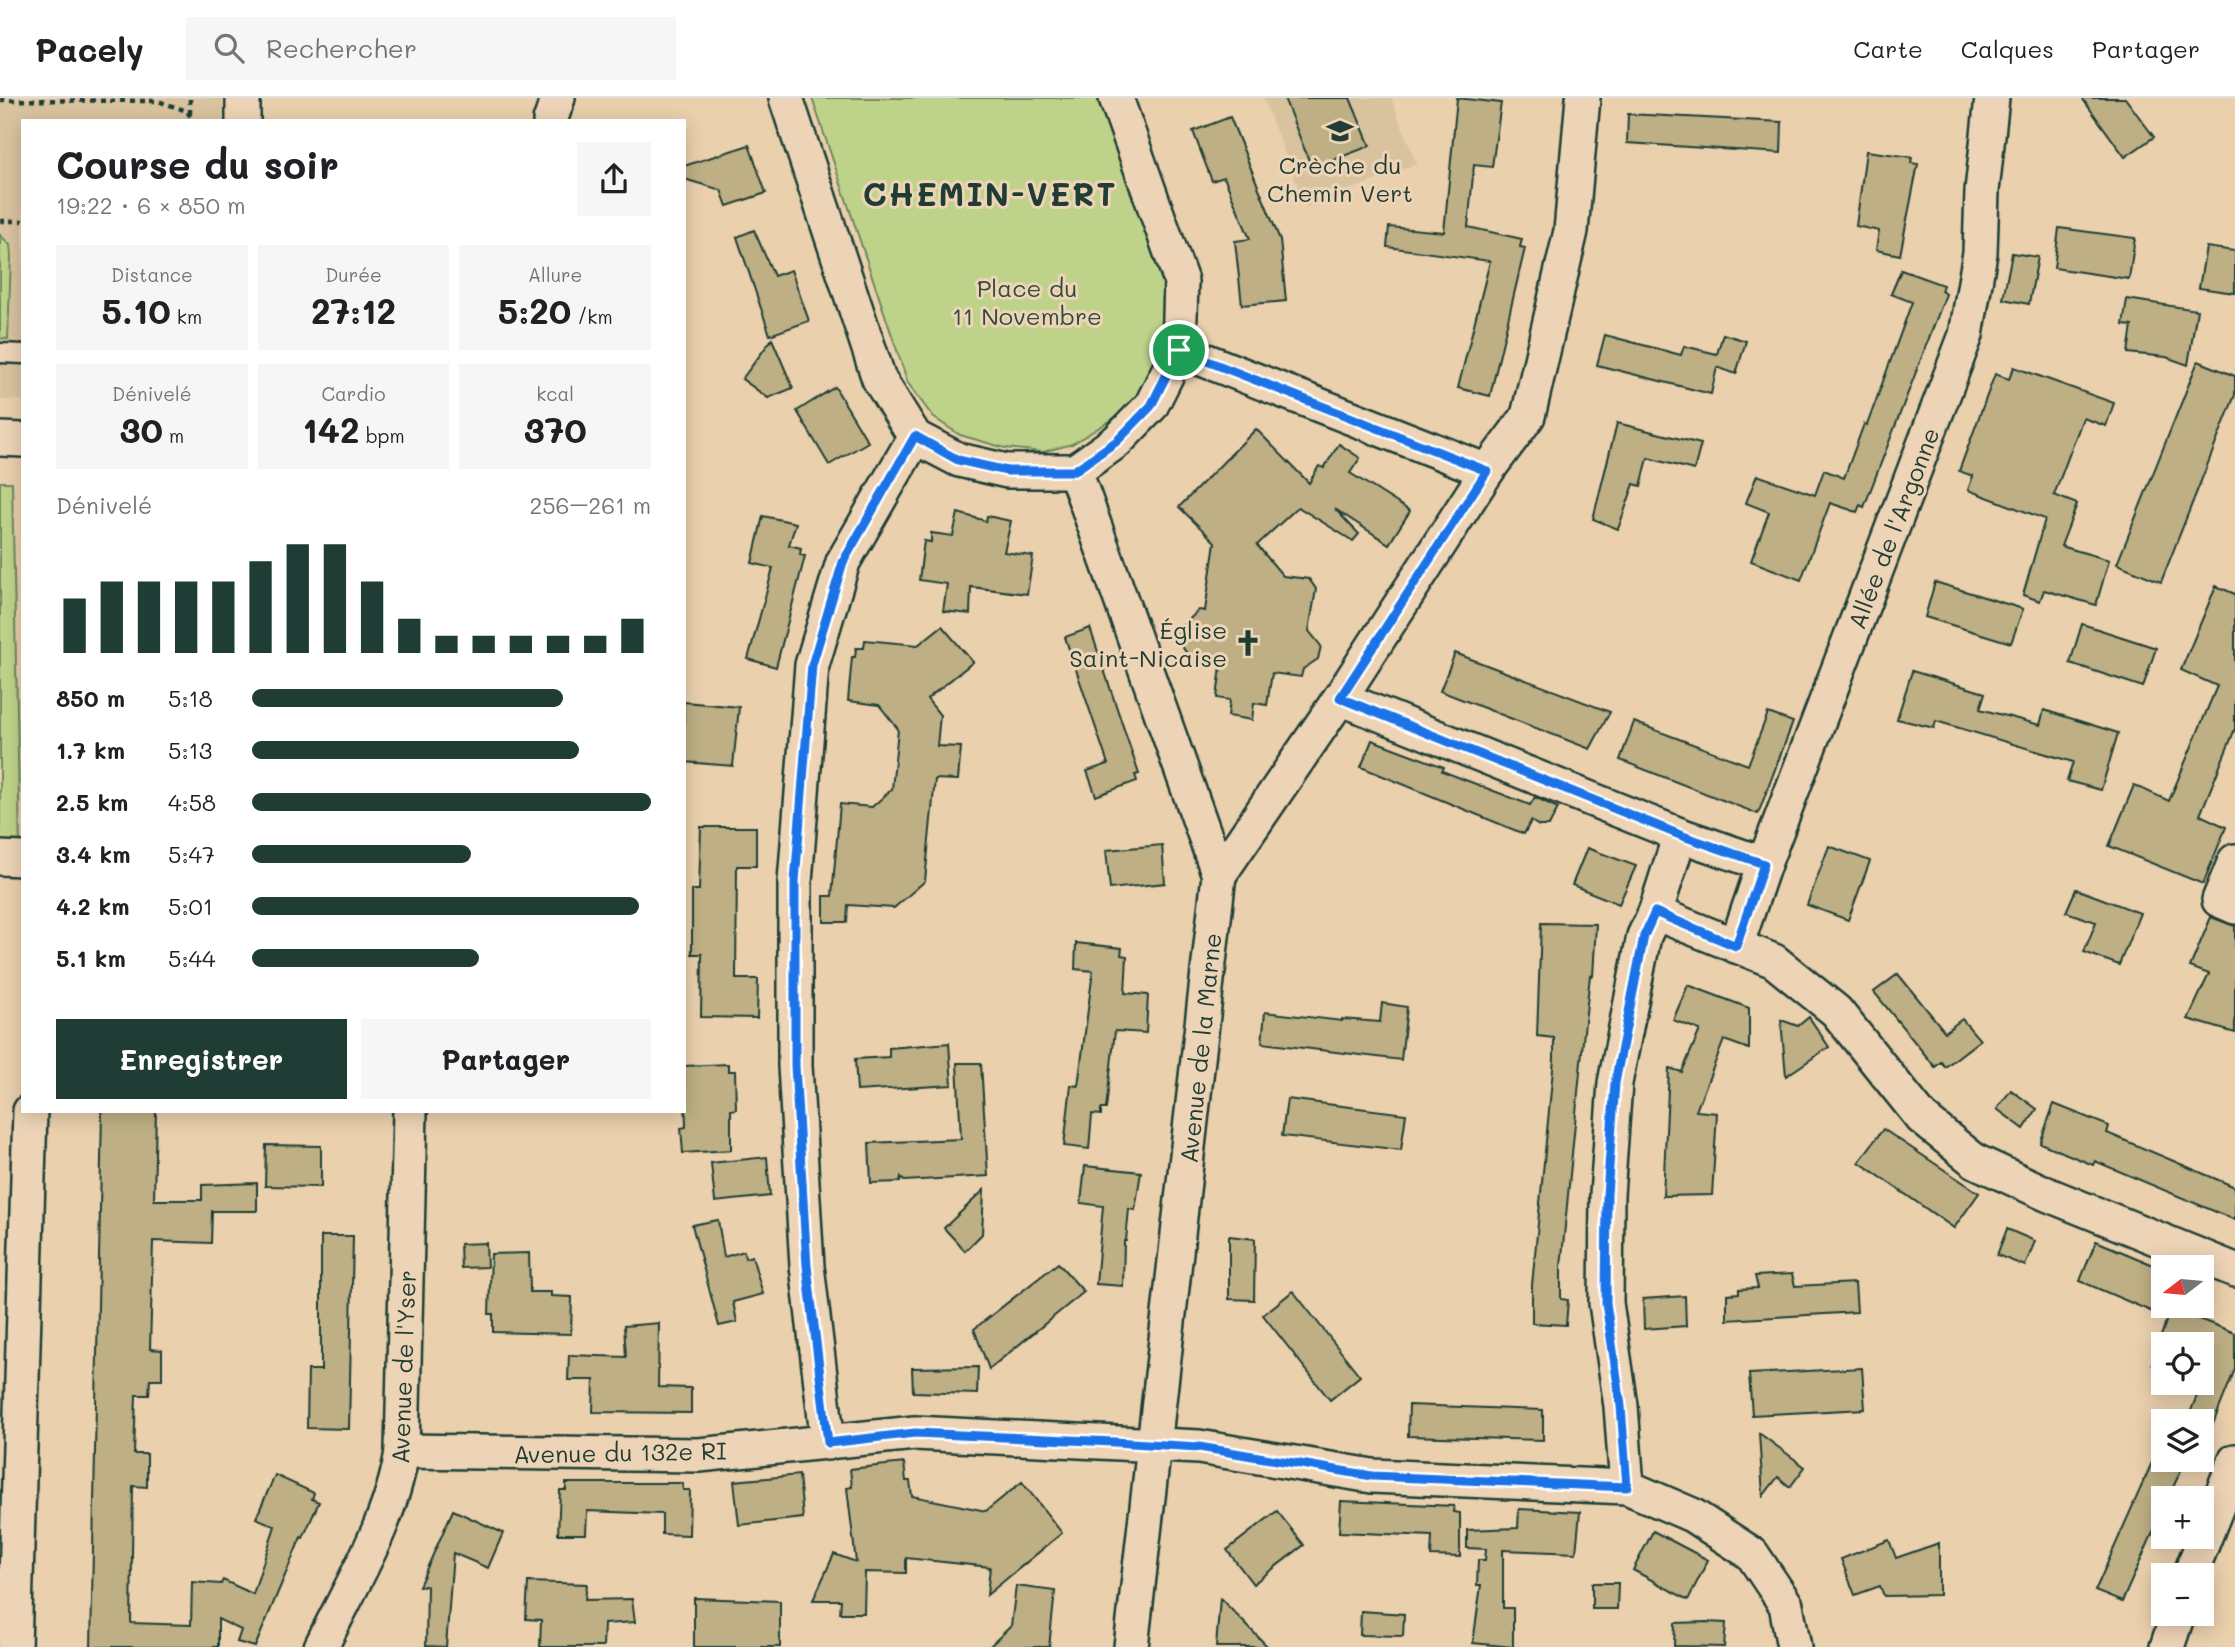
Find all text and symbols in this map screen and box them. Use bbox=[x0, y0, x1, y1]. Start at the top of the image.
search box bbox=[186, 17, 676, 80]
text: Pacely bbox=[35, 27, 144, 70]
icon: search bbox=[210, 29, 248, 67]
text: Rechercher bbox=[266, 31, 417, 65]
text: Carte bbox=[1853, 33, 1923, 64]
text: Calques bbox=[1961, 33, 2054, 64]
text: Partager bbox=[2092, 33, 2200, 64]
school or university icon: Crèche du Chemin Vert bbox=[1325, 116, 1355, 146]
text: Course du soir bbox=[56, 139, 339, 189]
button: share bbox=[577, 142, 651, 216]
place label: Crèche du Chemin Vert bbox=[1267, 149, 1413, 208]
district label: CHEMIN-VERT bbox=[863, 172, 1117, 214]
text: 19:22 · 6 × 850 m bbox=[56, 190, 246, 220]
text: Distance bbox=[111, 262, 193, 287]
text: Durée bbox=[325, 262, 382, 287]
text: Allure bbox=[528, 262, 582, 287]
park label: Place du 11 Novembre bbox=[952, 272, 1102, 331]
text: 5.10 bbox=[102, 287, 171, 333]
text: 27:12 bbox=[311, 287, 396, 333]
text: 5:20 bbox=[498, 287, 571, 333]
text: km bbox=[171, 304, 202, 329]
text: /km bbox=[571, 304, 613, 329]
pin bbox=[1149, 320, 1209, 380]
icon: arrive bbox=[1160, 331, 1198, 369]
text: Dénivelé bbox=[112, 381, 192, 406]
text: Cardio bbox=[321, 381, 386, 406]
text: kcal bbox=[536, 381, 574, 406]
text: 30 bbox=[119, 406, 163, 452]
text: 142 bbox=[302, 406, 360, 452]
text: 370 bbox=[524, 406, 587, 452]
text: m bbox=[163, 423, 184, 448]
text: bpm bbox=[360, 423, 405, 448]
street label: Allée de l'Argonne bbox=[1840, 423, 1946, 633]
text: Dénivelé bbox=[56, 490, 152, 520]
text: 256–261 m bbox=[529, 490, 651, 520]
place label: Église Saint-Nicaise bbox=[1069, 614, 1227, 673]
church icon: Église Saint-Nicaise bbox=[1233, 628, 1263, 658]
text: 850 m bbox=[56, 683, 125, 713]
text: 5:18 bbox=[168, 683, 213, 713]
text: 1.7 km bbox=[56, 735, 125, 765]
text: 5:13 bbox=[168, 735, 212, 765]
text: 2.5 km bbox=[56, 787, 128, 817]
text: 4:58 bbox=[168, 787, 216, 817]
text: 3.4 km bbox=[56, 839, 130, 869]
text: 5:47 bbox=[168, 839, 215, 869]
text: 4.2 km bbox=[56, 891, 129, 921]
text: 5:01 bbox=[168, 891, 213, 921]
street label: Avenue de la Marne bbox=[1172, 931, 1228, 1165]
text: 5.1 km bbox=[56, 943, 126, 973]
text: 5:44 bbox=[168, 943, 216, 973]
button: Enregistrer bbox=[56, 1019, 347, 1099]
button: Partager bbox=[361, 1019, 651, 1099]
north arrow bbox=[2151, 1255, 2214, 1318]
map controls bbox=[2151, 1255, 2214, 1626]
street label: Avenue de l'Yser bbox=[384, 1269, 422, 1465]
button: locate bbox=[2151, 1332, 2214, 1395]
button: layers bbox=[2151, 1409, 2214, 1472]
street label: Avenue du 132e RI bbox=[513, 1435, 727, 1469]
button: + bbox=[2151, 1486, 2214, 1549]
button: − bbox=[2151, 1563, 2214, 1626]

